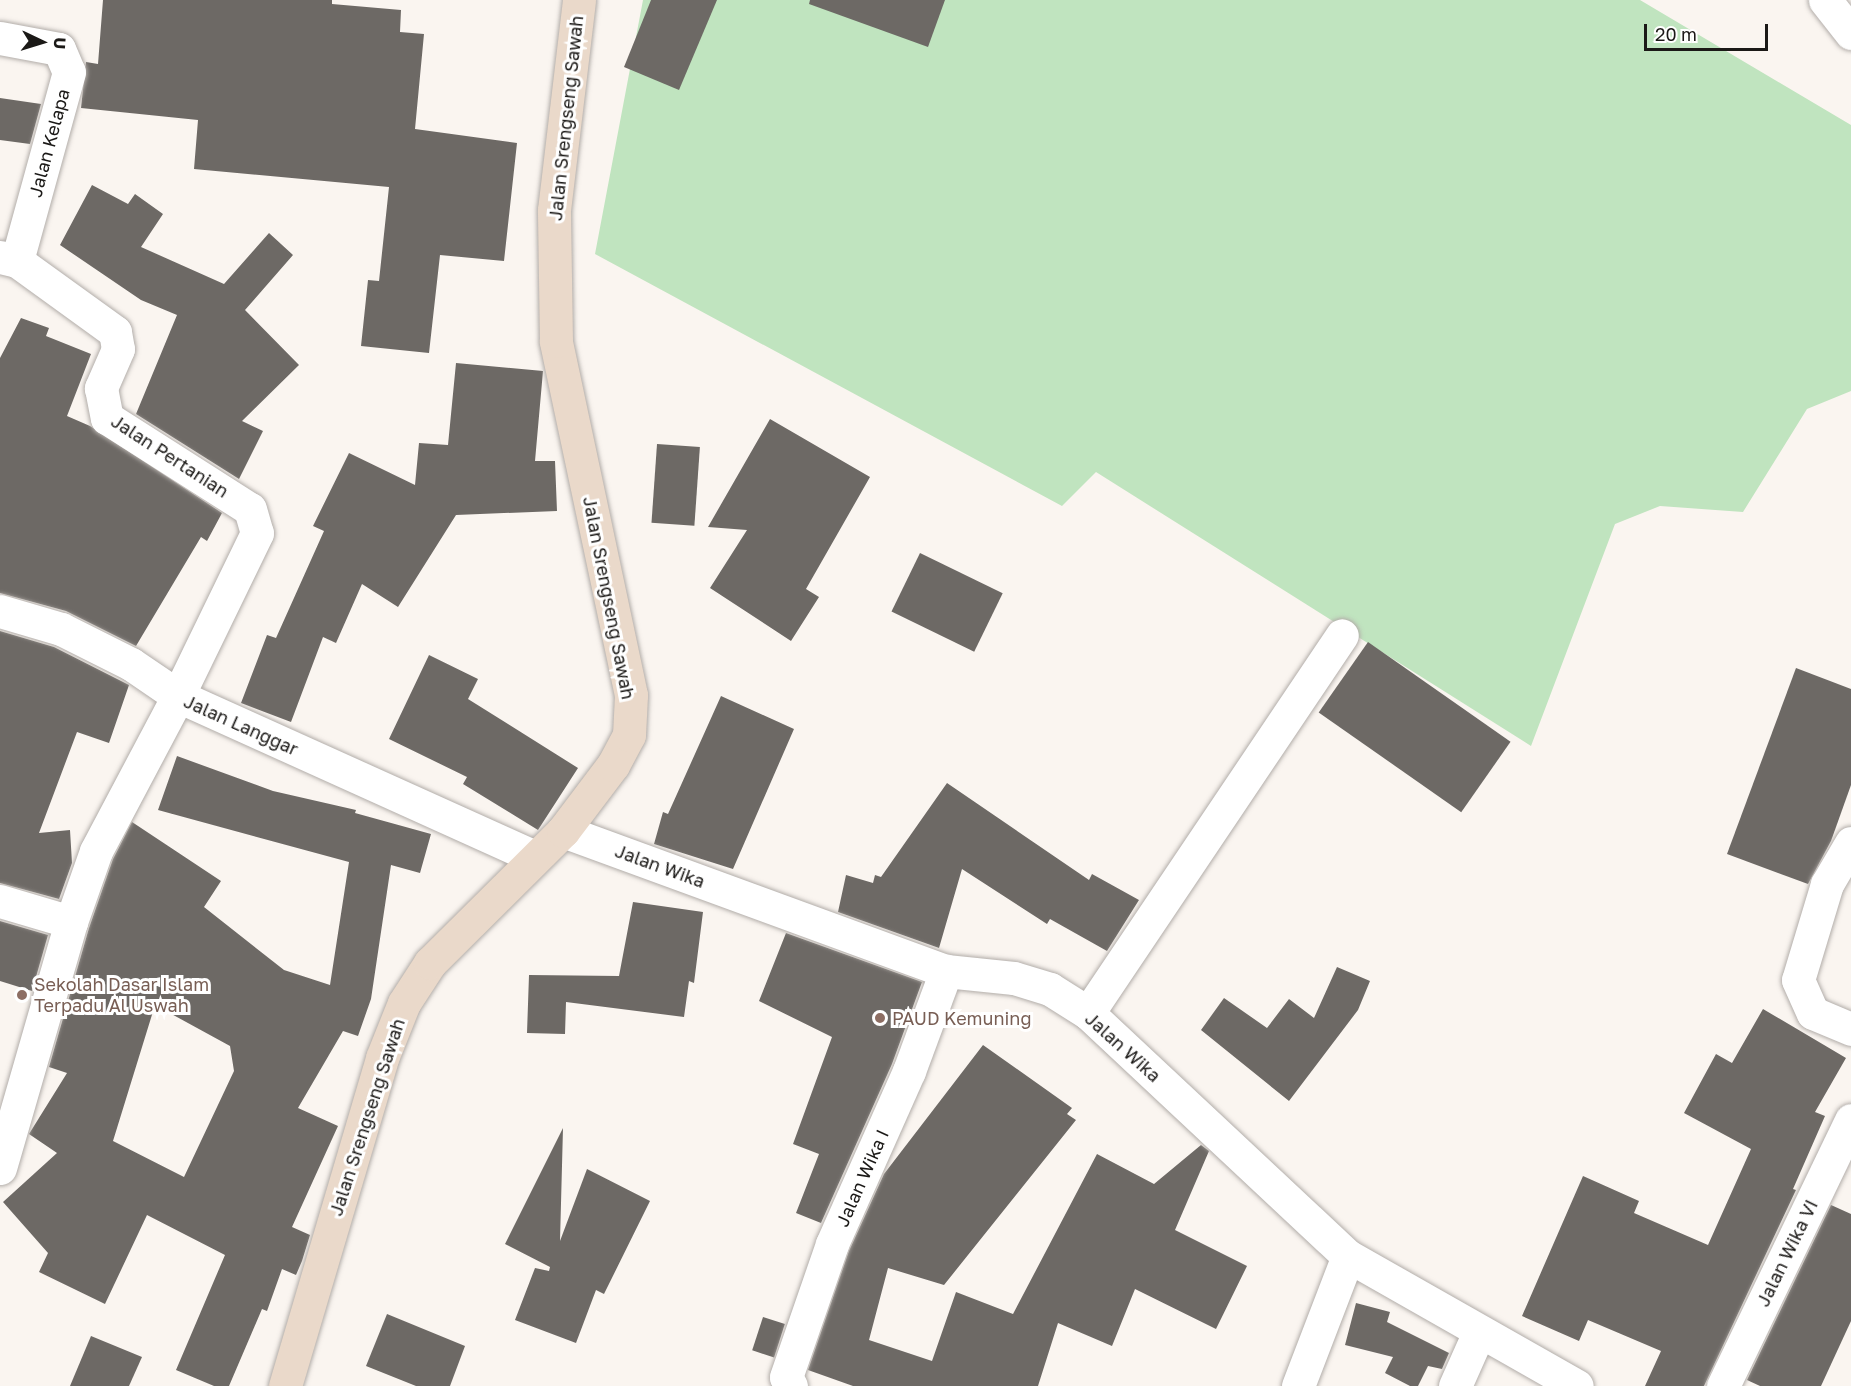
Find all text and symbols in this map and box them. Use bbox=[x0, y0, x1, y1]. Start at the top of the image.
north arrow bbox=[12, 12, 72, 72]
scale bar bbox=[1647, 12, 1772, 50]
street label: Jalan Srengseng Sawah bbox=[544, 14, 588, 222]
text: 20 m bbox=[1655, 23, 1697, 45]
text: U bbox=[50, 37, 70, 50]
street label: Jalan Kelapa bbox=[24, 86, 74, 200]
street label: Jalan Pertanian bbox=[107, 410, 233, 502]
street label: Jalan Srengseng Sawah bbox=[579, 495, 639, 701]
street label: Jalan Langgar bbox=[181, 690, 301, 760]
street label: Jalan Wika bbox=[612, 840, 708, 892]
place label: Sekolah Dasar Islam Terpadu Al Uswah bbox=[34, 974, 209, 1016]
marker: Sekolah Dasar Islam Terpadu Al Uswah bbox=[15, 988, 29, 1002]
place label: PAUD Kemuning bbox=[892, 1007, 1031, 1029]
street label: Jalan Wika bbox=[1081, 1008, 1165, 1086]
marker: PAUD Kemuning bbox=[873, 1011, 887, 1025]
street label: Jalan Srengseng Sawah bbox=[325, 1016, 409, 1218]
street label: Jalan Wika I bbox=[831, 1126, 893, 1230]
street label: Jalan Wika VI bbox=[1752, 1196, 1822, 1310]

